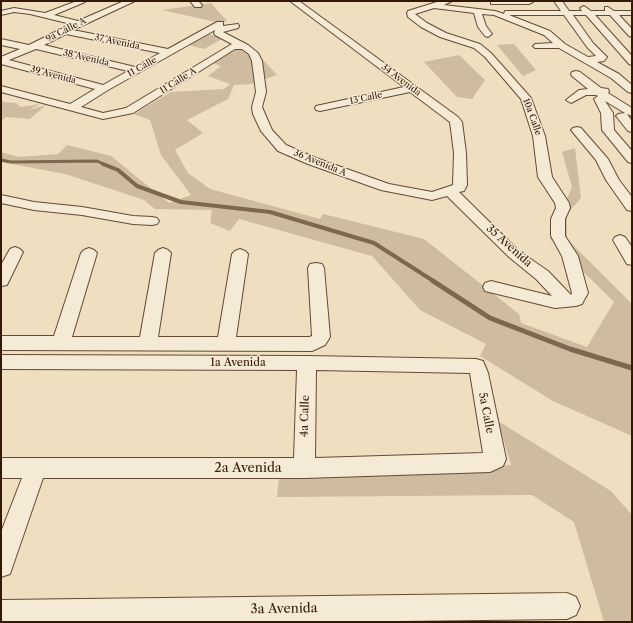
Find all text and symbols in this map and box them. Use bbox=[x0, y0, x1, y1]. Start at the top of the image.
street label: 9a Calle A bbox=[44, 15, 88, 45]
street label: 37 Avenida bbox=[93, 32, 141, 52]
street label: 38 Avenida bbox=[62, 47, 110, 69]
street label: 11 Calle bbox=[125, 55, 159, 79]
street label: 34 Avenida bbox=[379, 62, 423, 98]
street label: 39 Avenida bbox=[29, 64, 77, 86]
street label: 11 Calle A bbox=[158, 66, 198, 96]
street label: 13 Calle bbox=[349, 89, 383, 107]
street label: 10a Calle bbox=[520, 97, 544, 137]
street label: 36 Avenida A bbox=[292, 147, 348, 179]
street label: 35 Avenida bbox=[483, 222, 535, 270]
street label: 1a Avenida bbox=[210, 356, 266, 370]
street label: 5a Calle bbox=[476, 391, 496, 435]
street label: 4a Calle bbox=[298, 395, 312, 437]
street label: 2a Avenida bbox=[214, 460, 282, 476]
street label: 3a Avenida bbox=[250, 601, 318, 617]

